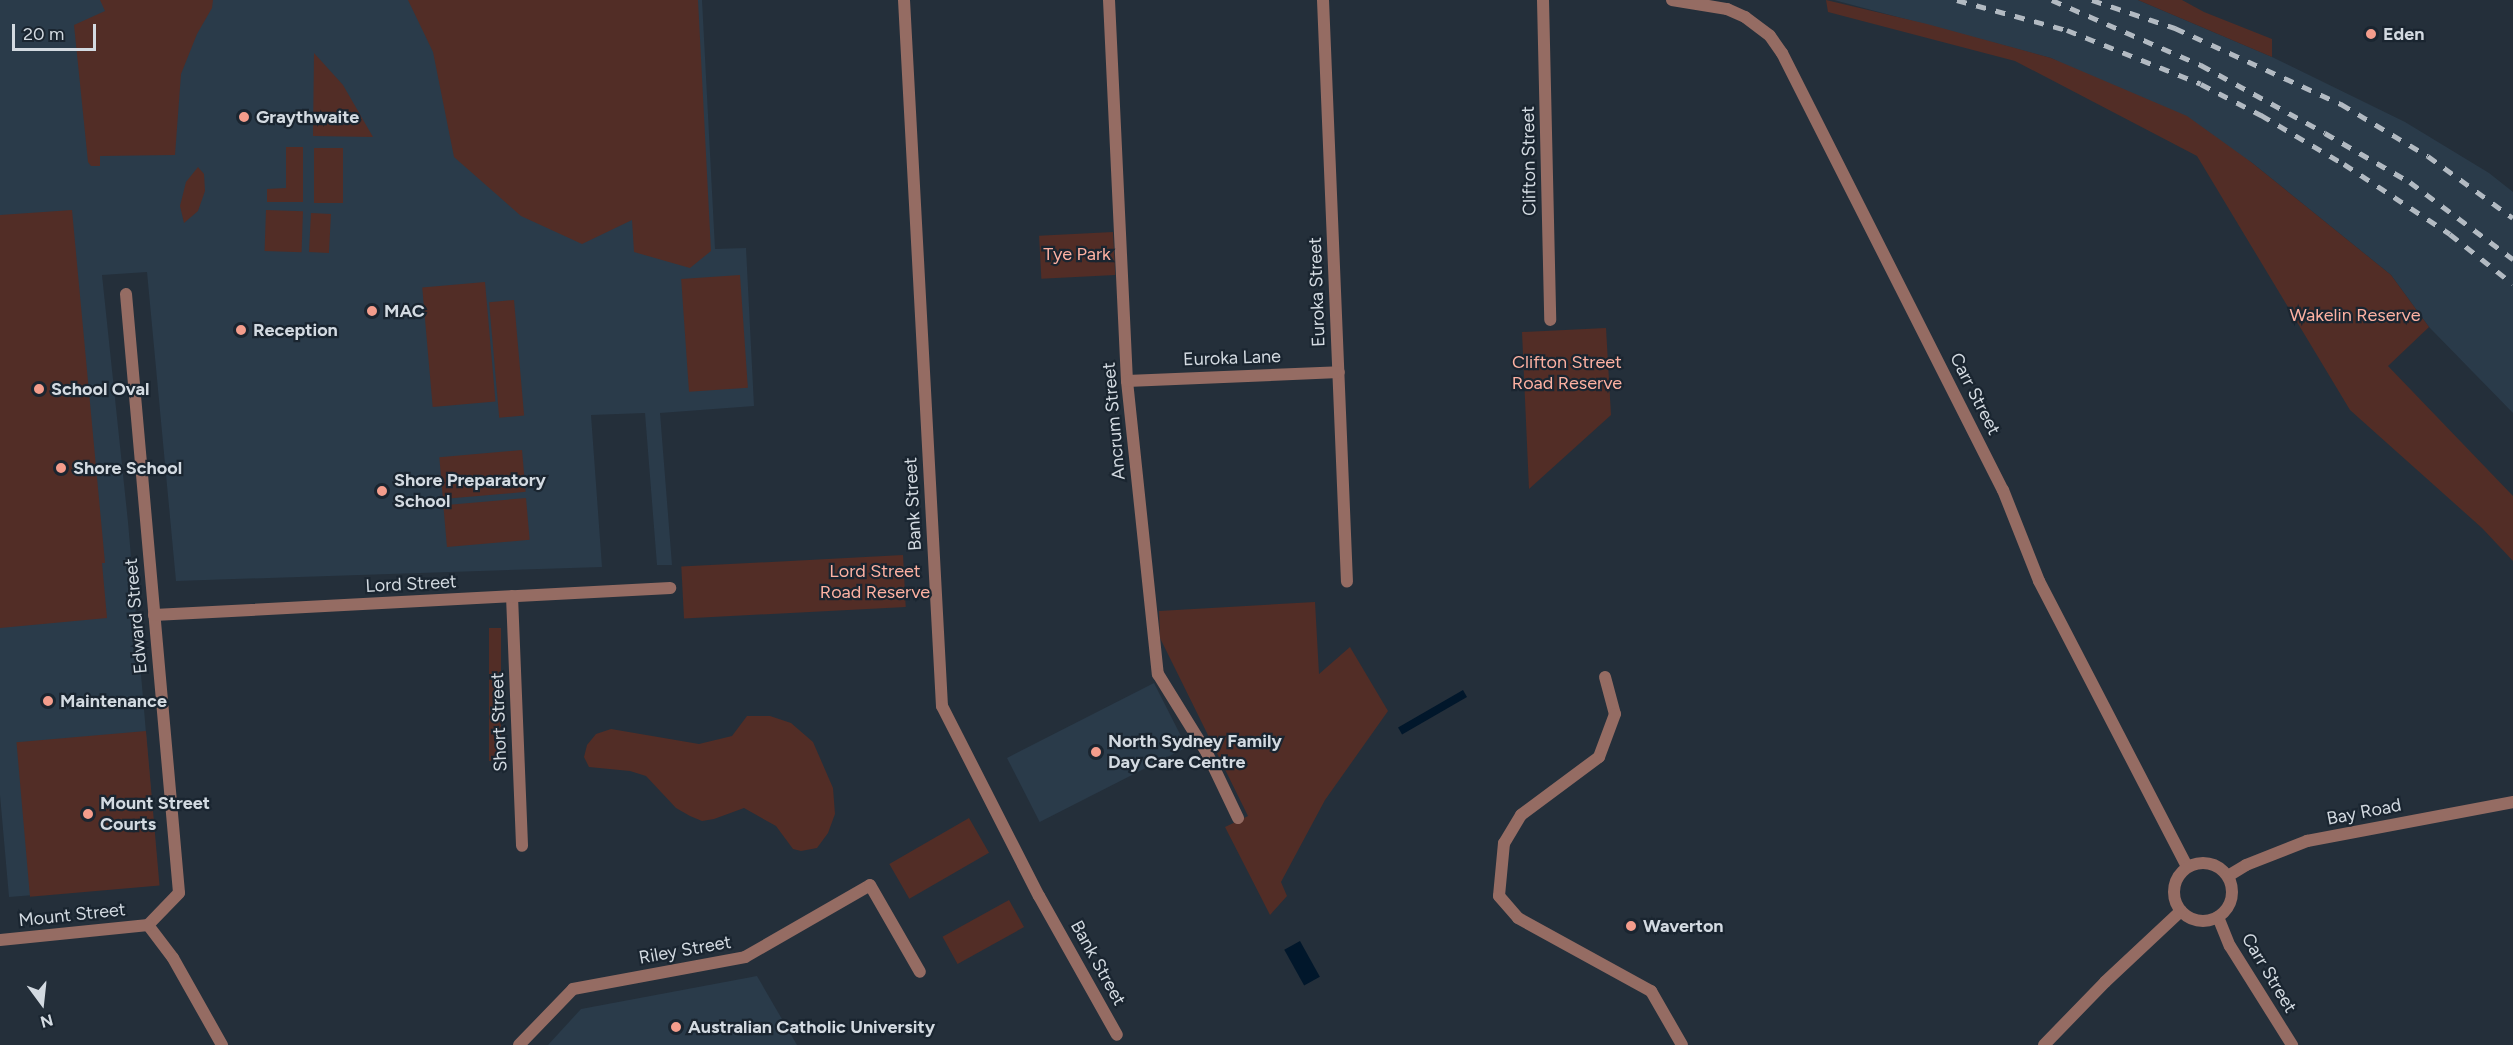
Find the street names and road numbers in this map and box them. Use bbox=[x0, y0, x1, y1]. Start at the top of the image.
street label: Clifton Street bbox=[1517, 106, 1541, 216]
street label: Euroka Street bbox=[1304, 237, 1330, 347]
street label: Euroka Lane bbox=[1183, 346, 1281, 370]
street label: Carr Street bbox=[1945, 349, 2005, 439]
street label: Ancrum Street bbox=[1098, 361, 1130, 481]
street label: Bank Street bbox=[900, 457, 926, 551]
street label: Edward Street bbox=[120, 557, 152, 675]
street label: Lord Street bbox=[365, 571, 457, 597]
street label: Short Street bbox=[486, 672, 512, 772]
street label: Bay Road bbox=[2325, 794, 2403, 830]
street label: Mount Street bbox=[17, 899, 127, 931]
street label: Bank Street bbox=[1066, 917, 1130, 1009]
street label: Carr Street bbox=[2237, 929, 2301, 1017]
street label: Riley Street bbox=[637, 931, 733, 969]

